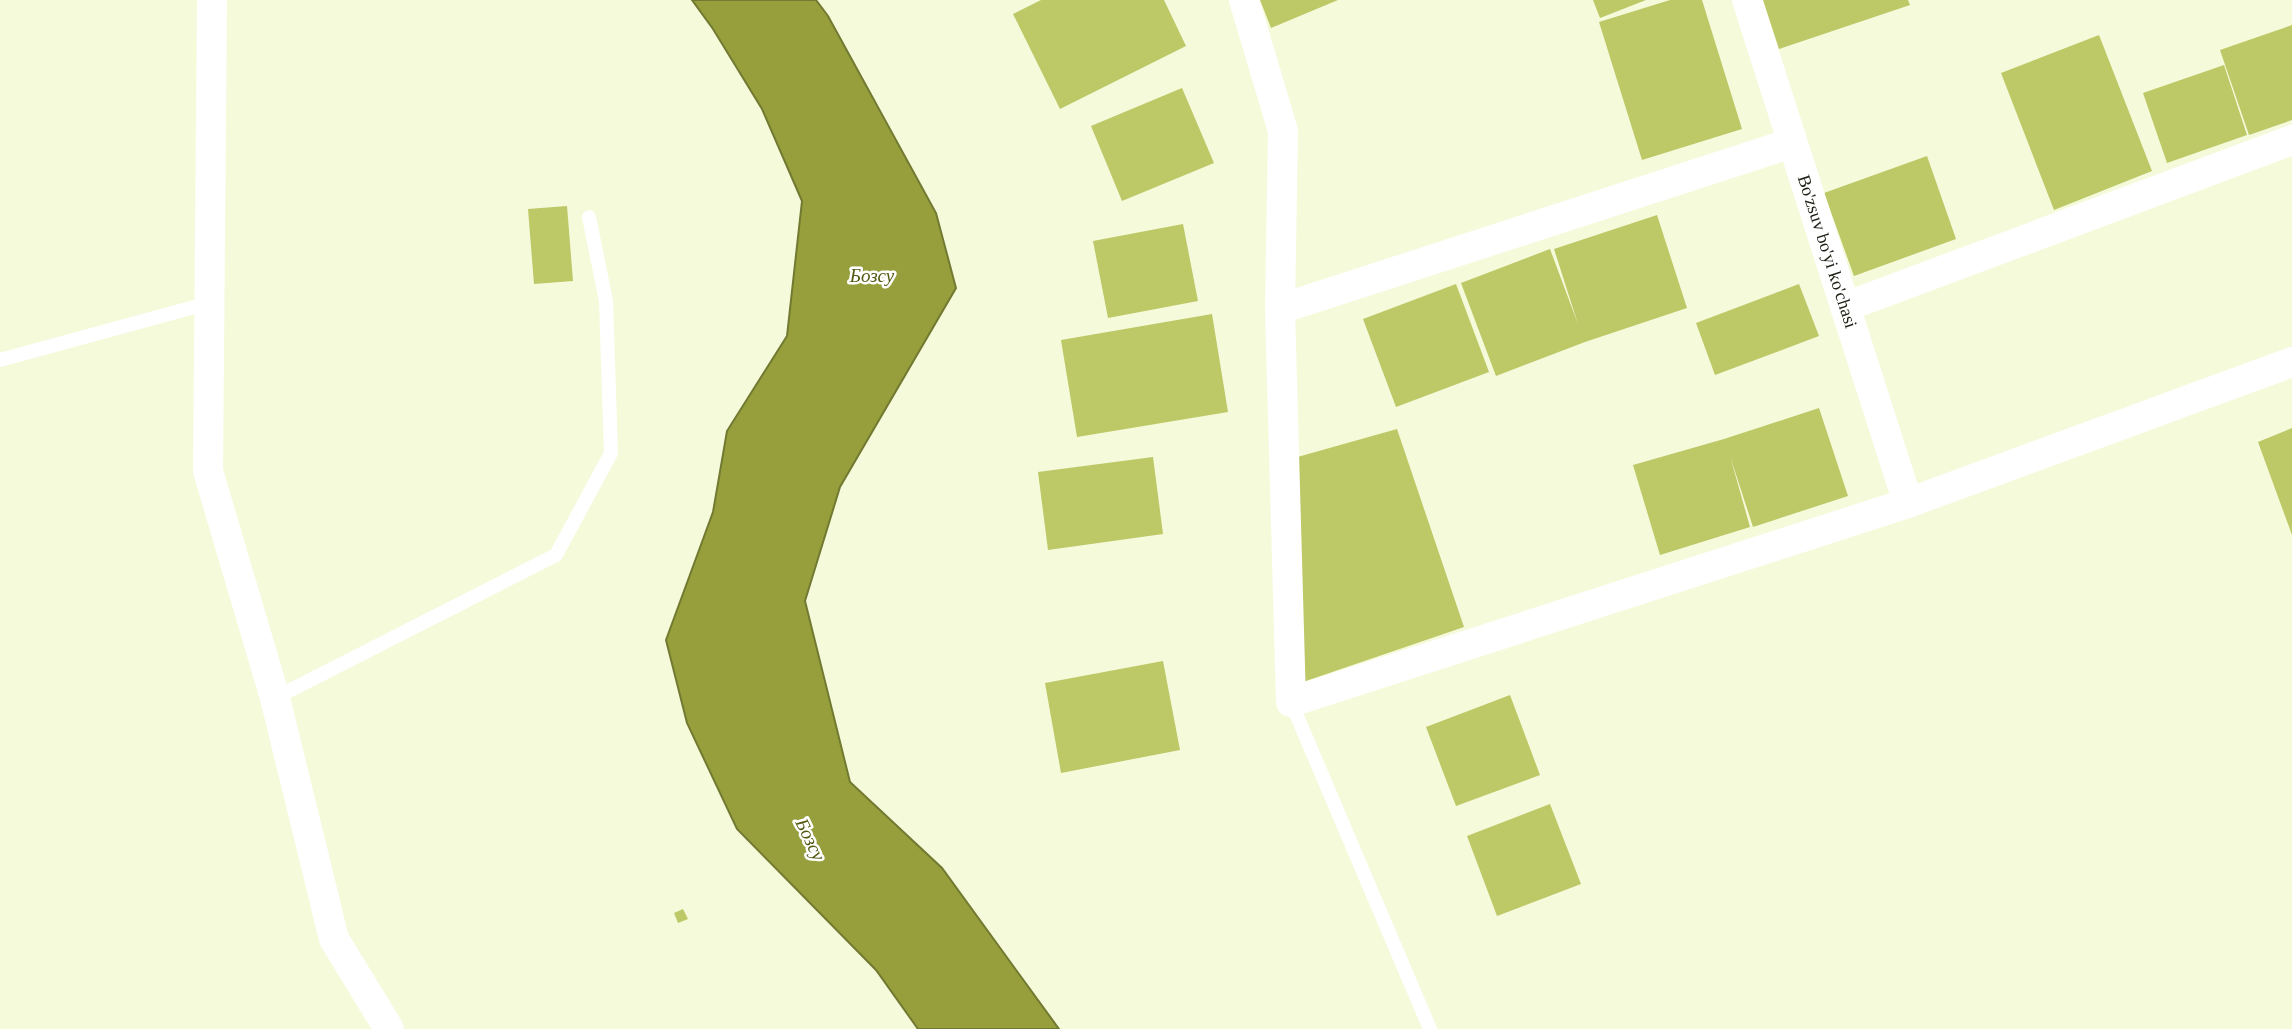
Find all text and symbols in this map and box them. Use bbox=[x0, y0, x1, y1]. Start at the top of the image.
street label: Bo'zsuv bo'yi ko'chasi bbox=[1794, 172, 1861, 331]
water label: Бозсу bbox=[849, 265, 895, 286]
water label: Бозсу bbox=[791, 814, 830, 864]

